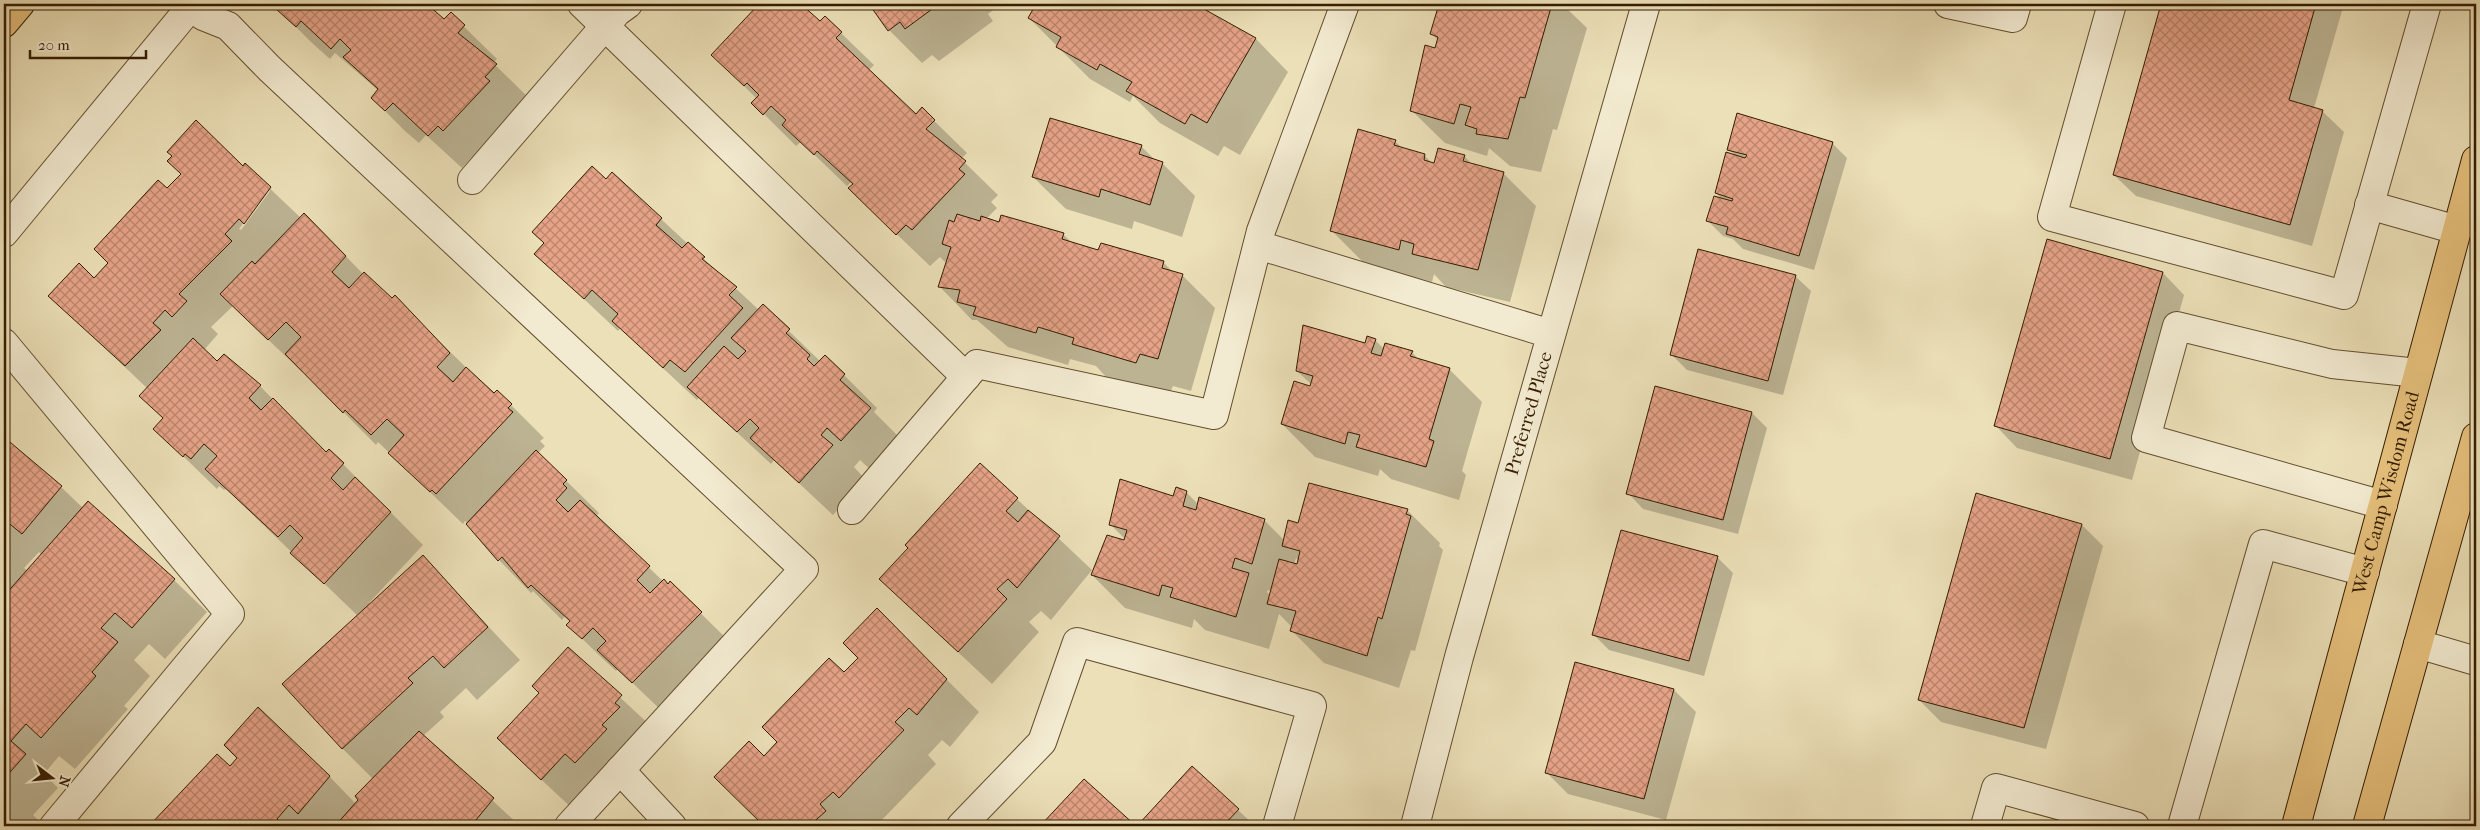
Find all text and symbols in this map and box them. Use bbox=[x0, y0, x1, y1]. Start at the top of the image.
scale bar bbox=[30, 28, 146, 60]
text: 20 m bbox=[38, 36, 70, 54]
street label: Preferred Place bbox=[1501, 349, 1557, 478]
street label: West Camp Wisdom Road bbox=[2348, 388, 2424, 598]
north arrow bbox=[28, 752, 78, 802]
text: N bbox=[54, 774, 74, 789]

